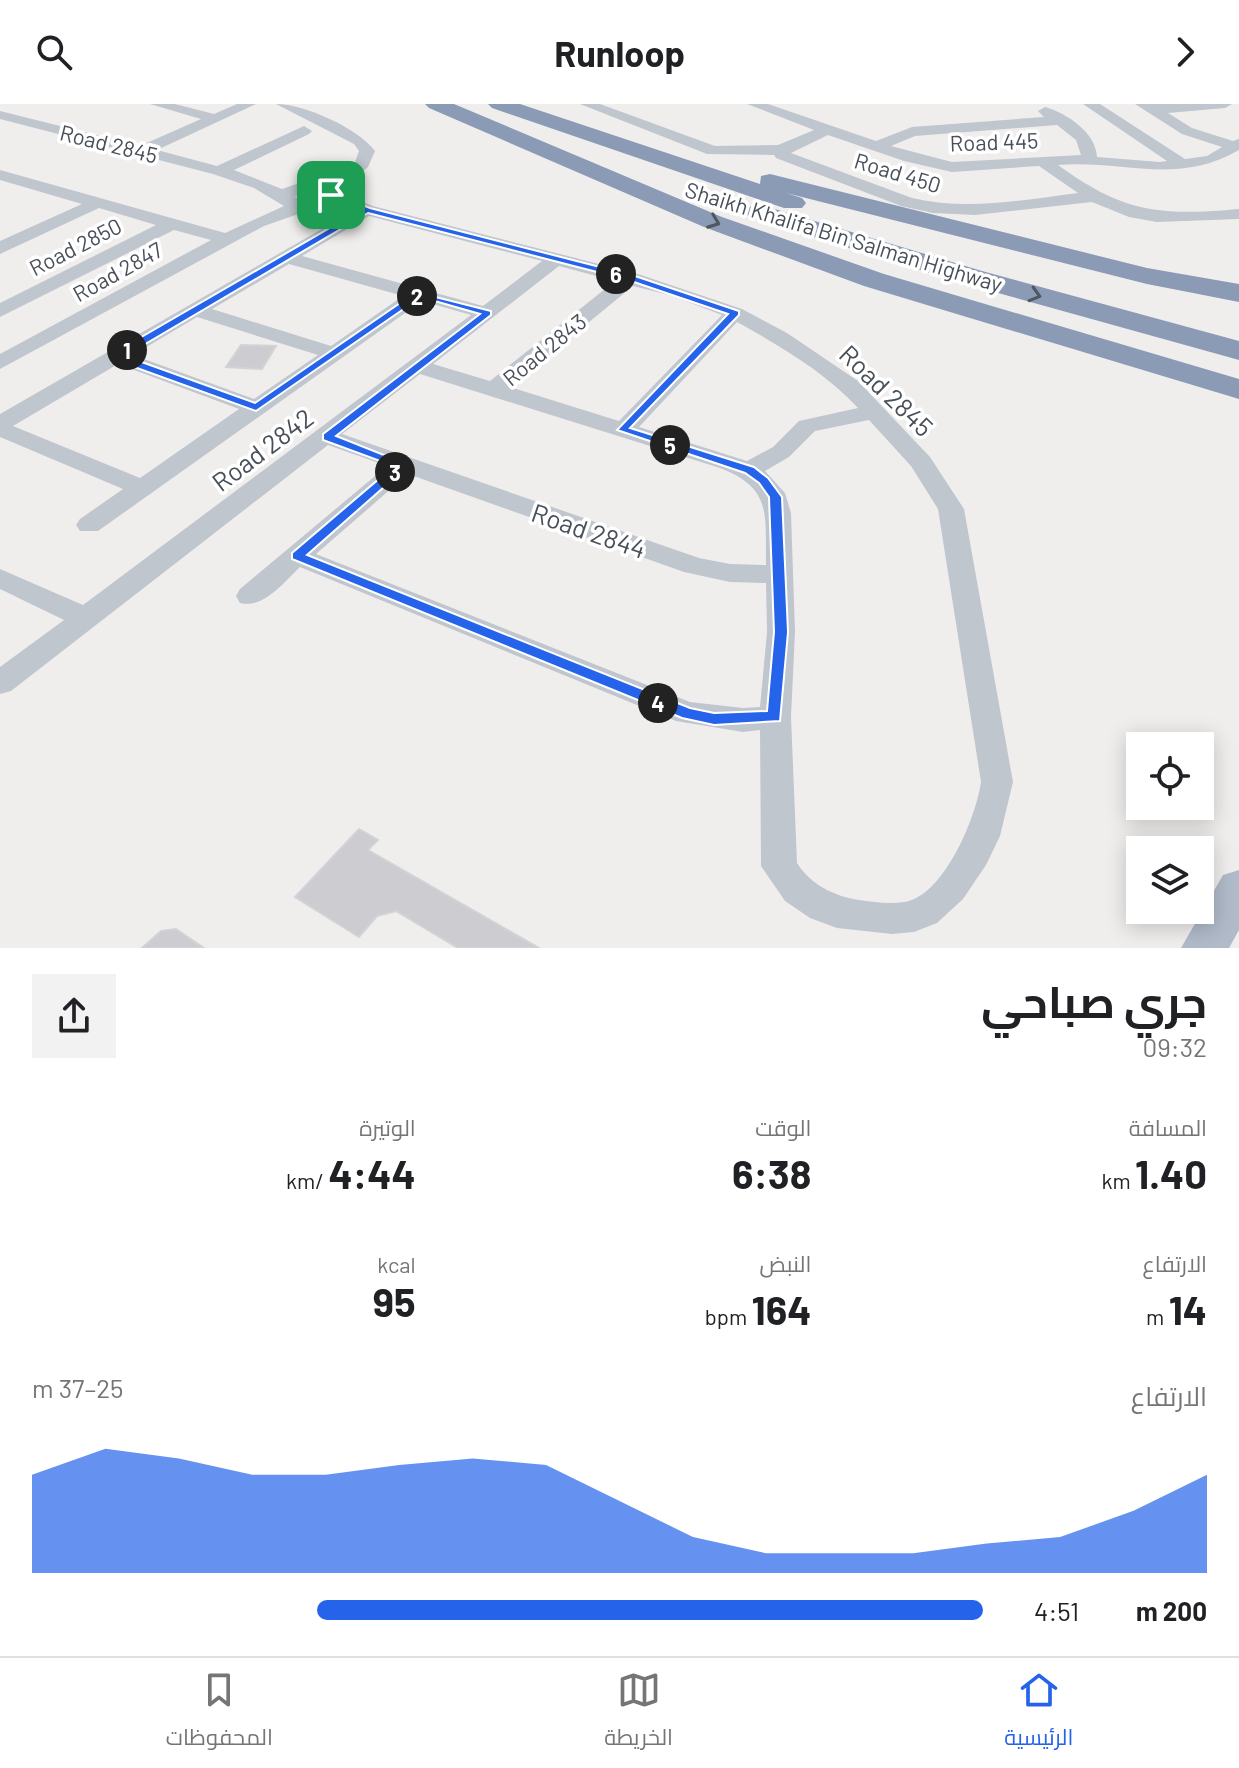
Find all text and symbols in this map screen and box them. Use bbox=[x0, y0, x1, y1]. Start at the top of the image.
icon: search bbox=[32, 30, 76, 74]
icon: forward bbox=[1163, 30, 1207, 74]
text: Runloop bbox=[554, 31, 685, 74]
street label: Road 2845 bbox=[57, 118, 161, 168]
street label: Road 445 bbox=[949, 126, 1039, 156]
street label: Road 450 bbox=[852, 147, 944, 197]
pin bbox=[297, 161, 365, 229]
icon: arrive bbox=[309, 173, 353, 217]
street label: Shaikh Khalifa Bin Salman Highway bbox=[682, 175, 1006, 297]
street label: Road 2850 bbox=[25, 212, 125, 280]
one-way arrow bbox=[706, 212, 720, 229]
street label: Road 2847 bbox=[68, 236, 166, 306]
pin: 6 bbox=[596, 254, 636, 294]
text: 6 bbox=[610, 261, 622, 287]
pin: 2 bbox=[397, 276, 437, 316]
text: 2 bbox=[411, 283, 423, 309]
one-way arrow bbox=[1027, 285, 1041, 302]
street label: Road 2843 bbox=[497, 308, 591, 390]
pin: 1 bbox=[107, 330, 147, 370]
text: 1 bbox=[123, 337, 131, 363]
street label: Road 2845 bbox=[834, 338, 940, 442]
street label: Road 2842 bbox=[205, 401, 319, 497]
pin: 5 bbox=[650, 425, 690, 465]
text: 5 bbox=[664, 432, 676, 458]
pin: 3 bbox=[375, 452, 415, 492]
text: 3 bbox=[389, 459, 401, 485]
street label: Road 2844 bbox=[528, 496, 650, 564]
pin: 4 bbox=[638, 683, 678, 723]
text: 4 bbox=[651, 690, 665, 716]
map controls bbox=[1126, 732, 1214, 924]
button: locate bbox=[1126, 732, 1214, 820]
button: layers bbox=[1126, 836, 1214, 924]
button: share bbox=[32, 974, 116, 1058]
text: جري صباحي bbox=[981, 974, 1207, 1027]
text: 09:32 bbox=[1143, 1031, 1207, 1062]
text: الوتيرة bbox=[359, 1114, 416, 1140]
text: الوقت bbox=[755, 1114, 811, 1140]
text: المسافة bbox=[1129, 1114, 1207, 1140]
text: 4:44 bbox=[329, 1149, 416, 1197]
text: 6:38 bbox=[732, 1149, 811, 1197]
text: 1.40 bbox=[1135, 1149, 1207, 1197]
text: /km bbox=[286, 1167, 329, 1193]
text: km bbox=[1101, 1167, 1135, 1193]
text: النبض bbox=[760, 1250, 811, 1276]
text: الارتفاع bbox=[1143, 1250, 1207, 1276]
text: kcal bbox=[377, 1251, 416, 1277]
text: 95 bbox=[373, 1277, 416, 1325]
text: 164 bbox=[752, 1285, 811, 1333]
text: 14 bbox=[1169, 1285, 1207, 1333]
text: bpm bbox=[705, 1303, 752, 1329]
text: m bbox=[1146, 1303, 1169, 1329]
text: 25–37 m bbox=[32, 1372, 123, 1403]
text: الارتفاع bbox=[1131, 1380, 1207, 1411]
text: 4:51 bbox=[1034, 1595, 1079, 1626]
text: 200 m bbox=[1136, 1595, 1207, 1626]
tab: المحفوظات bbox=[166, 1668, 273, 1758]
tab: الخريطة bbox=[604, 1668, 673, 1758]
tab: الرئيسية bbox=[1004, 1668, 1073, 1758]

